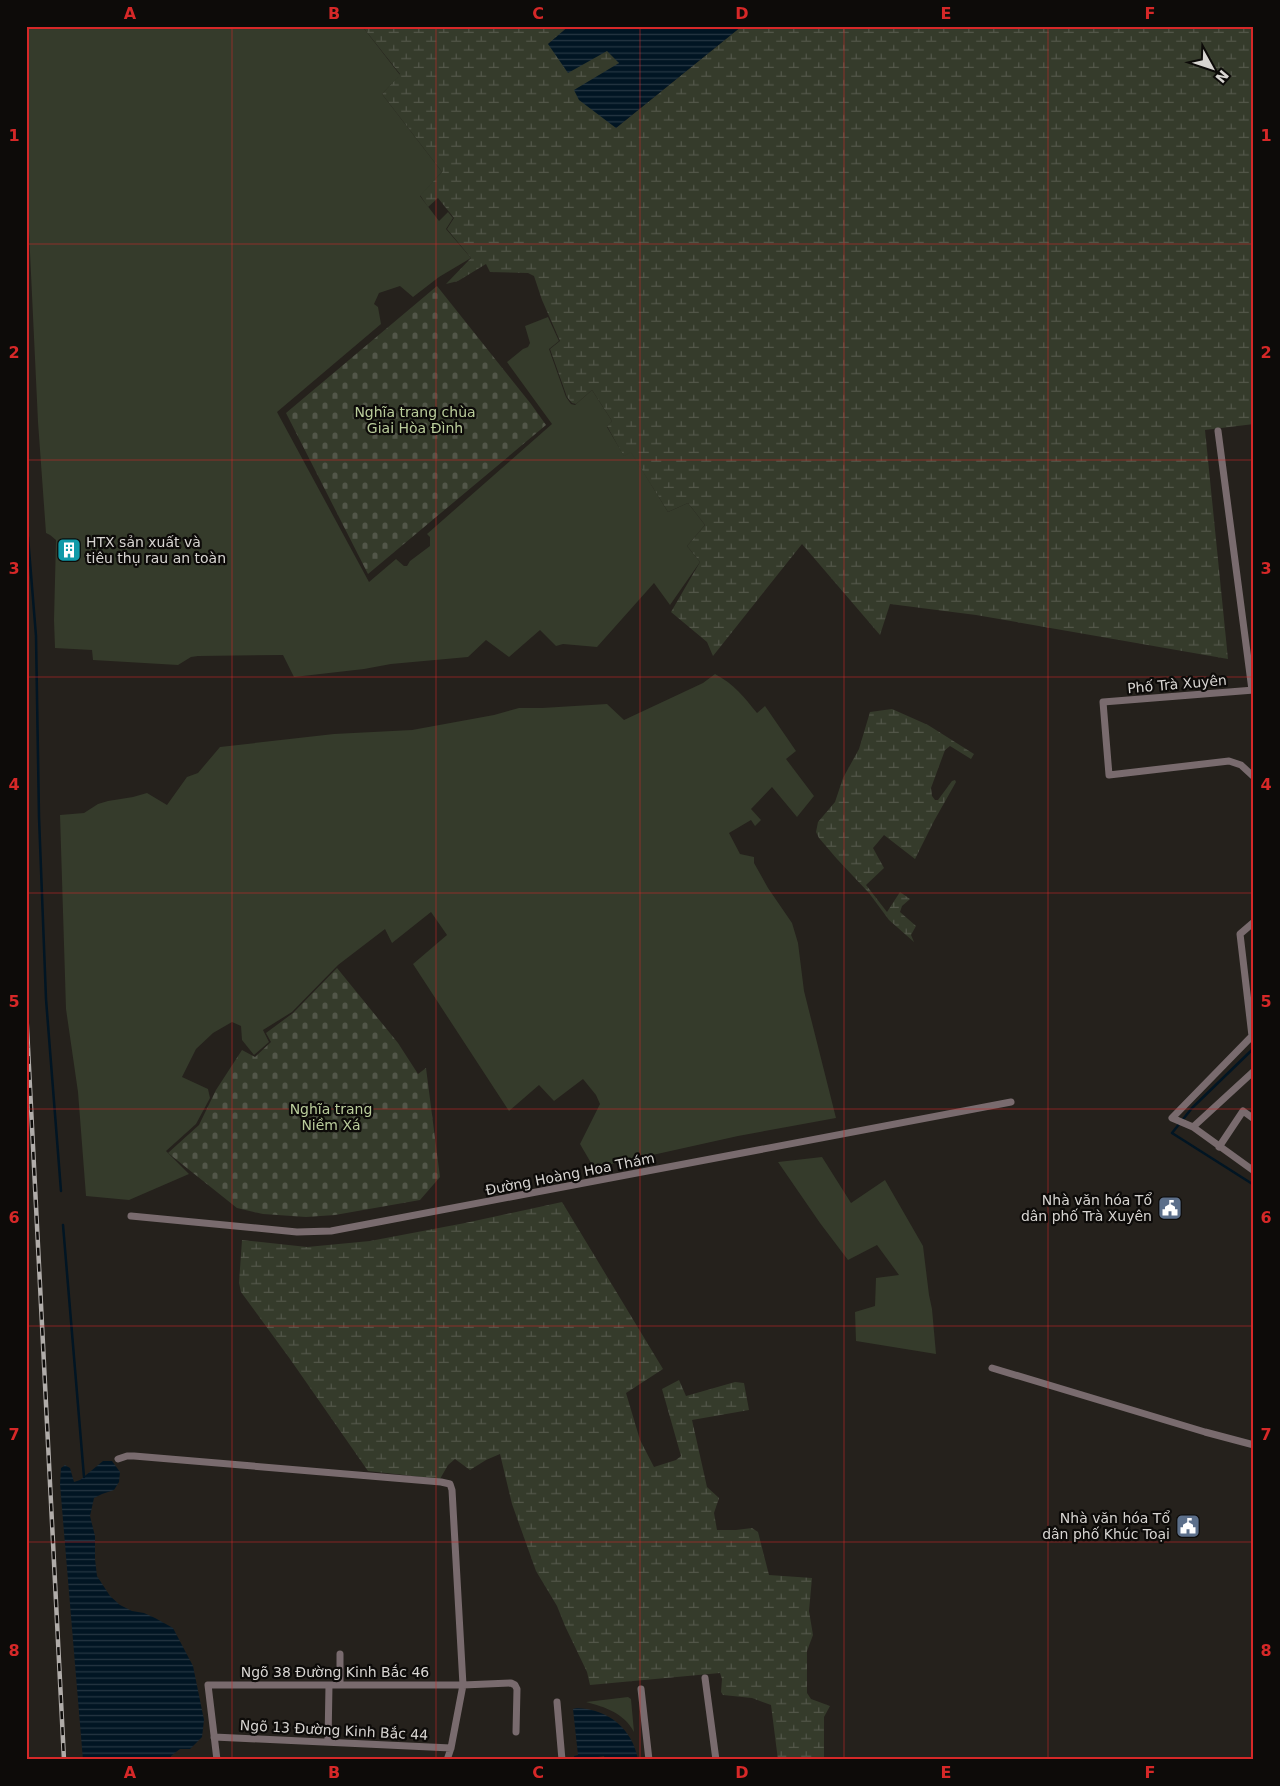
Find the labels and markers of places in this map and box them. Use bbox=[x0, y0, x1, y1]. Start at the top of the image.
place label: HTX sản xuất và tiêu thụ rau an toàn bbox=[86, 534, 226, 566]
building icon: HTX sản xuất và tiêu thụ rau an toàn bbox=[56, 537, 82, 563]
place label: Nhà văn hóa Tổ dân phố Trà Xuyên bbox=[1021, 1192, 1152, 1224]
public building icon: Nhà văn hóa Tổ dân phố Trà Xuyên bbox=[1157, 1195, 1183, 1221]
place label: Nhà văn hóa Tổ dân phố Khúc Toại bbox=[1042, 1510, 1170, 1542]
public building icon: Nhà văn hóa Tổ dân phố Khúc Toại bbox=[1175, 1513, 1201, 1539]

